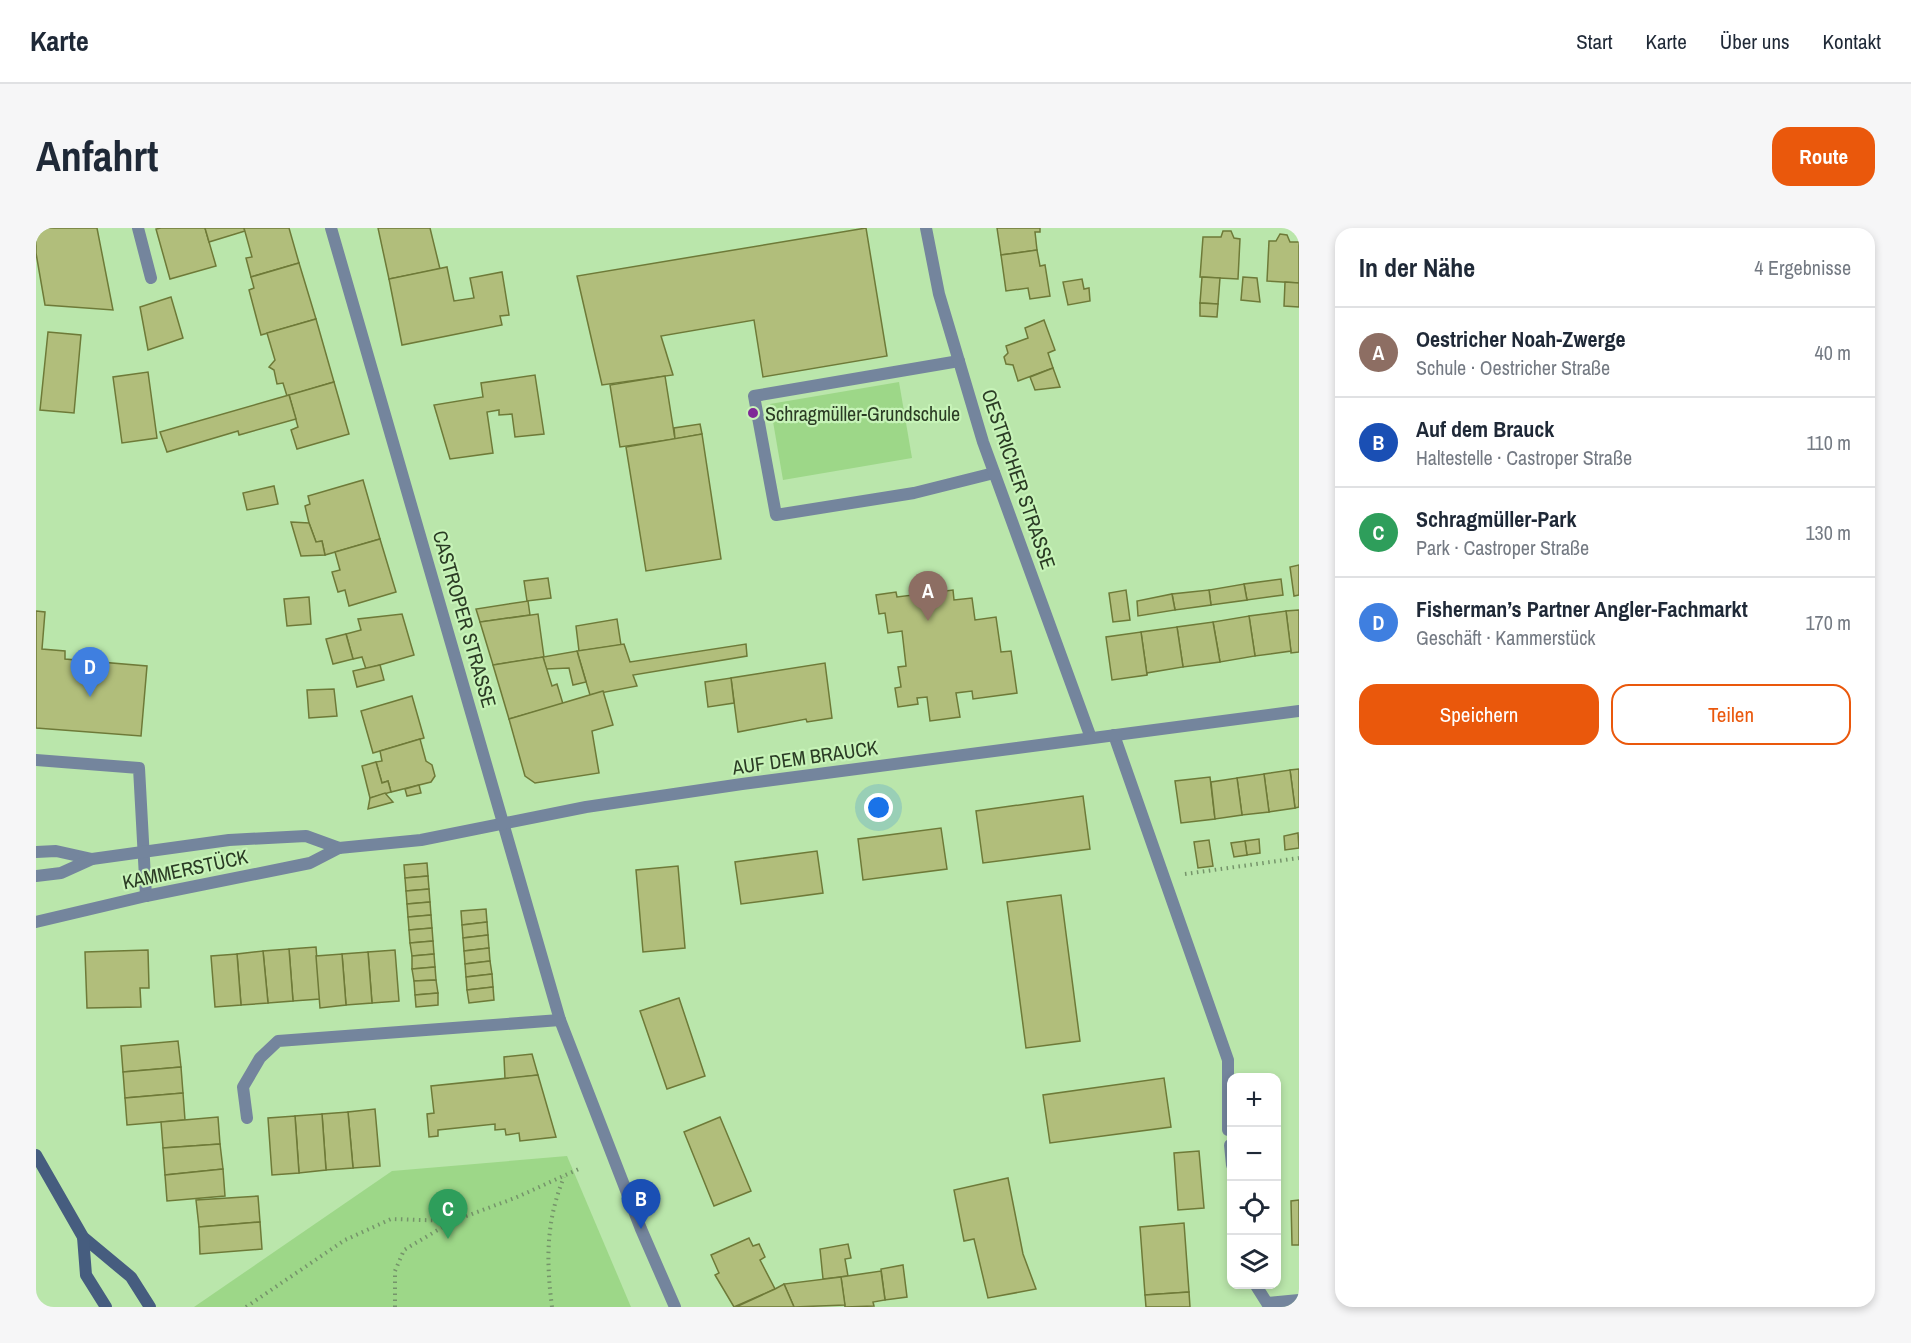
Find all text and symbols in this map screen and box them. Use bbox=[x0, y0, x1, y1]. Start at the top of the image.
text: Karte bbox=[30, 22, 89, 60]
text: Start bbox=[1576, 27, 1613, 56]
text: Karte bbox=[1646, 27, 1687, 56]
text: Über uns bbox=[1720, 27, 1790, 56]
text: Kontakt bbox=[1823, 27, 1881, 56]
button: Route bbox=[1772, 127, 1875, 186]
text: Anfahrt bbox=[36, 128, 158, 184]
text: In der Nähe bbox=[1359, 250, 1475, 285]
text: 4 Ergebnisse bbox=[1754, 254, 1851, 281]
text: Oestricher Noah-Zwerge bbox=[1416, 324, 1626, 354]
text: A bbox=[1373, 339, 1384, 366]
text: 40 m bbox=[1815, 339, 1851, 366]
text: Schule · Oestricher Straße bbox=[1416, 354, 1610, 381]
street label: OESTRICHER STRASSE bbox=[976, 385, 1062, 573]
place label: Schragmüller-Grundschule bbox=[765, 400, 960, 427]
marker: Schragmüller-Grundschule bbox=[746, 406, 760, 420]
text: Auf dem Brauck bbox=[1416, 414, 1554, 444]
text: B bbox=[1373, 429, 1384, 456]
text: 110 m bbox=[1807, 429, 1851, 456]
text: Haltestelle · Castroper Straße bbox=[1416, 444, 1632, 471]
text: Schragmüller-Park bbox=[1416, 504, 1576, 534]
text: C bbox=[1373, 519, 1384, 546]
text: 130 m bbox=[1805, 519, 1851, 546]
street label: CASTROPER STRASSE bbox=[427, 527, 503, 711]
text: Park · Castroper Straße bbox=[1416, 534, 1589, 561]
pin: A bbox=[908, 572, 948, 621]
text: Fisherman’s Partner Angler-Fachmarkt bbox=[1416, 594, 1748, 624]
text: D bbox=[1373, 609, 1384, 636]
text: 170 m bbox=[1805, 609, 1851, 636]
text: Geschäft · Kammerstück bbox=[1416, 624, 1596, 651]
pin: D bbox=[70, 648, 110, 697]
button: Speichern bbox=[1359, 684, 1599, 745]
button: Teilen bbox=[1611, 684, 1851, 745]
street label: AUF DEM BRAUCK bbox=[729, 733, 880, 781]
your location bbox=[864, 793, 893, 822]
street label: KAMMERSTÜCK bbox=[120, 843, 250, 895]
map controls bbox=[1227, 1073, 1281, 1289]
button: + bbox=[1227, 1073, 1281, 1127]
button: − bbox=[1227, 1127, 1281, 1181]
pin: B bbox=[622, 1180, 660, 1229]
button: locate bbox=[1227, 1181, 1281, 1235]
pin: C bbox=[428, 1190, 468, 1239]
button: layers bbox=[1227, 1235, 1281, 1289]

